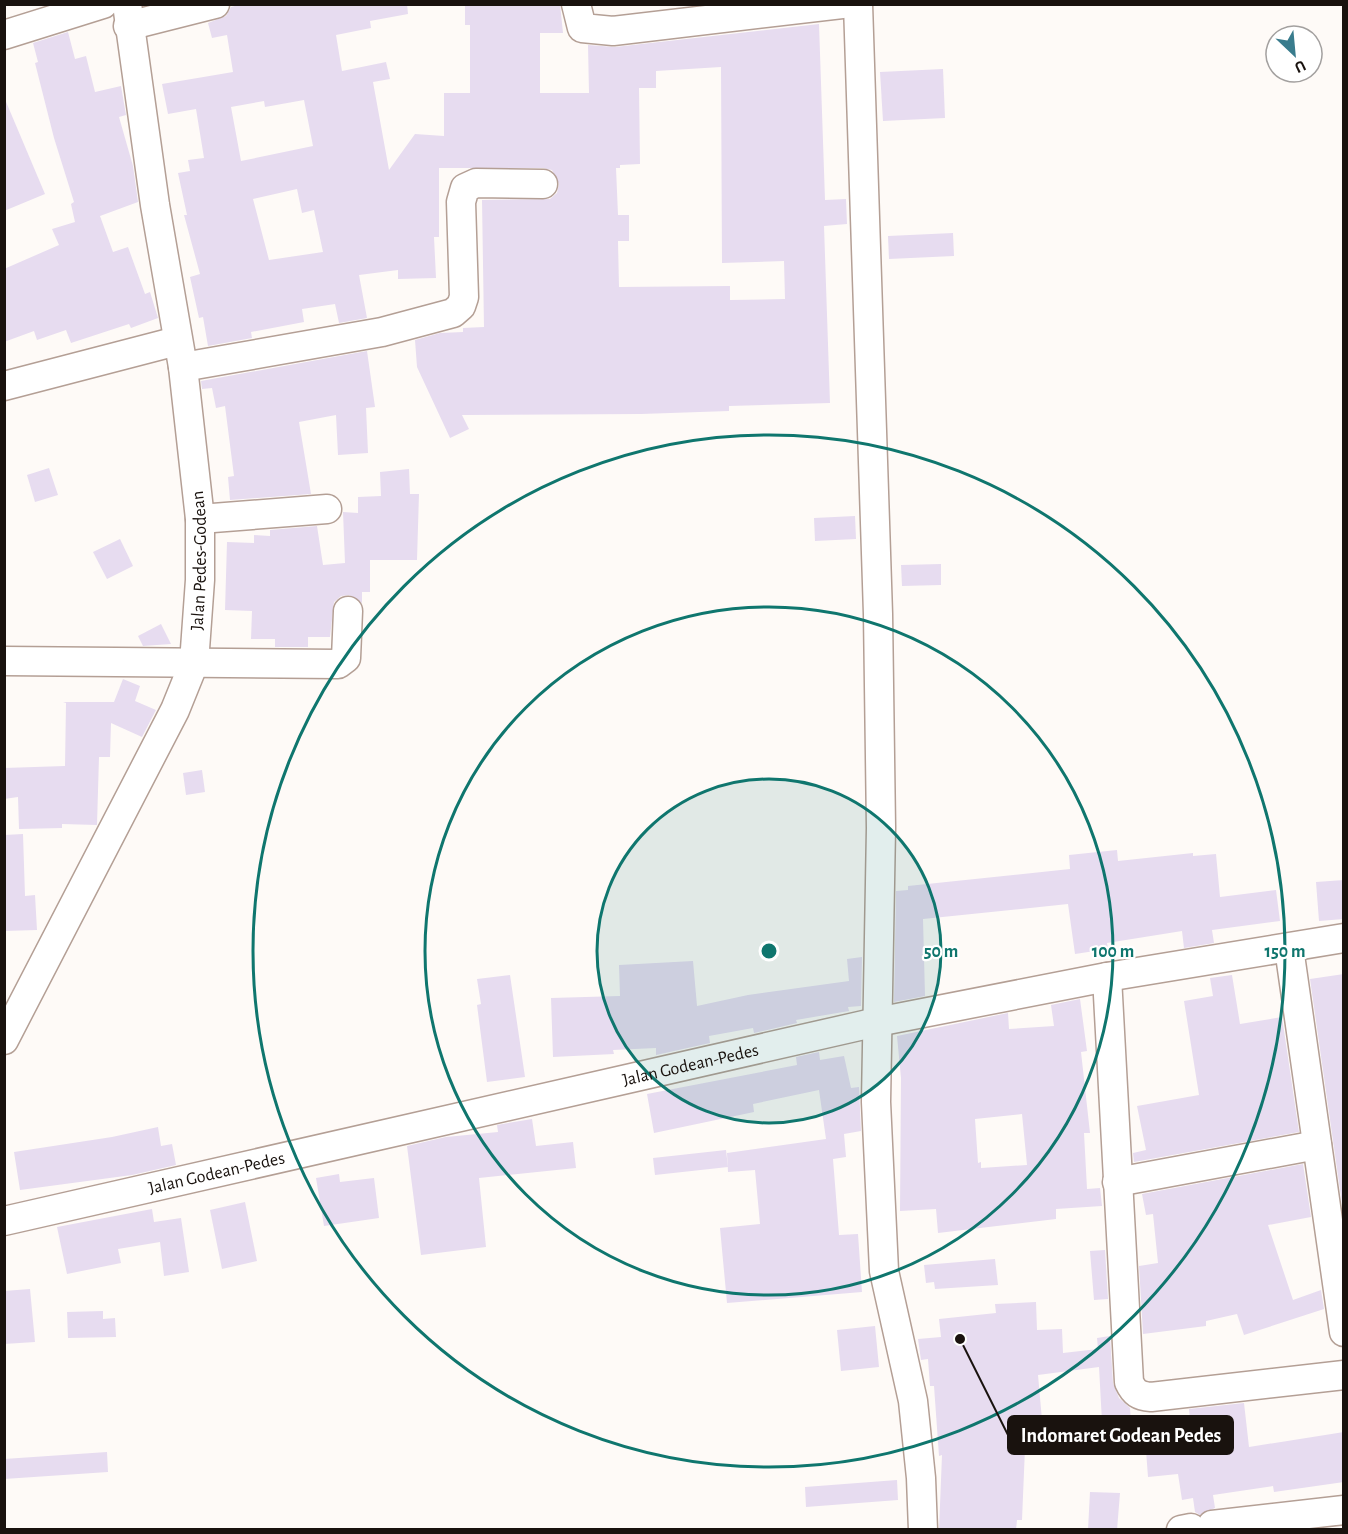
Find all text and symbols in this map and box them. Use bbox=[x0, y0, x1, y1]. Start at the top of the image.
north arrow bbox=[1264, 24, 1324, 84]
text: U bbox=[1292, 57, 1308, 76]
street label: Jalan Pedes-Godean bbox=[188, 490, 210, 631]
centre of rings bbox=[759, 941, 779, 961]
text: 50 m bbox=[924, 943, 958, 961]
text: 100 m bbox=[1092, 943, 1134, 961]
text: 150 m bbox=[1265, 943, 1305, 961]
street label: Jalan Godean-Pedes bbox=[621, 1041, 760, 1090]
street label: Jalan Godean-Pedes bbox=[147, 1149, 287, 1198]
callout: Indomaret Godean Pedes bbox=[1008, 1416, 1233, 1454]
text: Indomaret Godean Pedes bbox=[1021, 1426, 1222, 1446]

